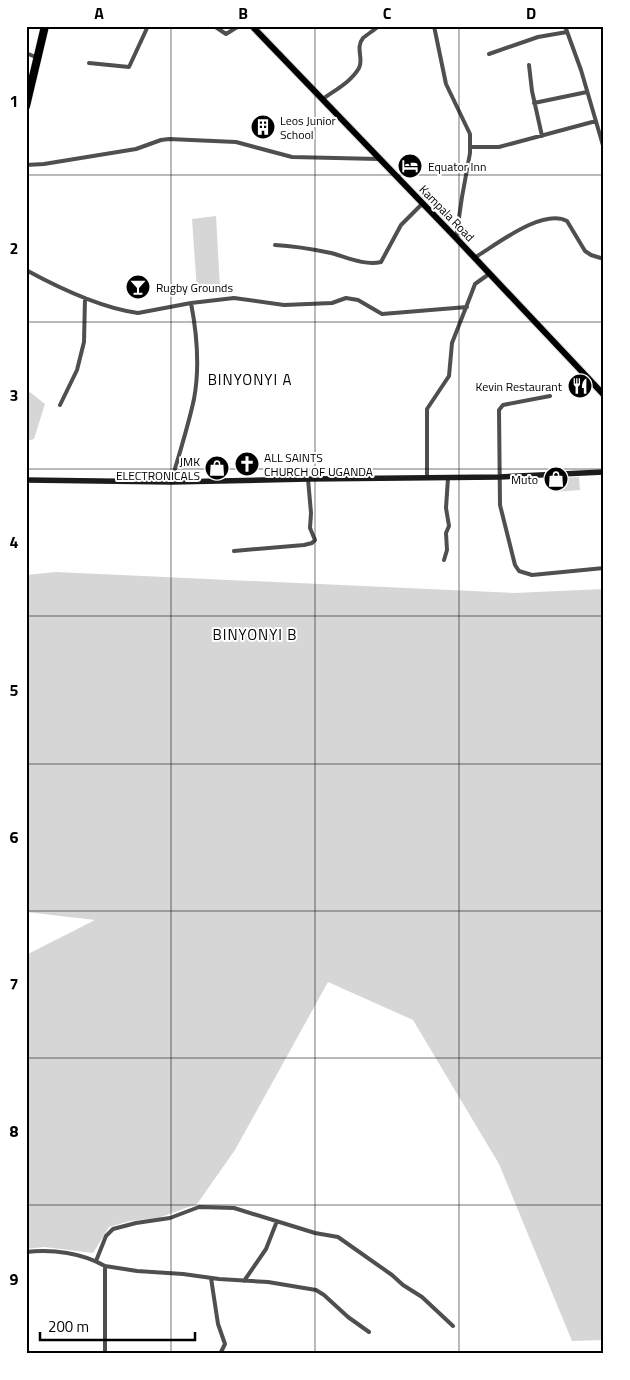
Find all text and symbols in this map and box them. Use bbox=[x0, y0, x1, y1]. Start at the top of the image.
text: A bbox=[94, 1, 104, 25]
text: B bbox=[238, 1, 248, 25]
text: C bbox=[383, 1, 392, 25]
text: D bbox=[526, 1, 536, 25]
text: 1 bbox=[10, 89, 18, 113]
place label: Leos Junior School bbox=[280, 111, 336, 144]
building icon: Leos Junior School bbox=[250, 114, 276, 140]
hotel icon: Equator Inn bbox=[397, 153, 423, 179]
place label: Equator Inn bbox=[428, 157, 486, 176]
street label: Kampala Road bbox=[415, 180, 479, 246]
text: 2 bbox=[10, 236, 18, 260]
bar icon: Rugby Grounds bbox=[125, 274, 151, 300]
place label: Rugby Grounds bbox=[156, 278, 233, 297]
district label: BINYONYI A bbox=[208, 368, 292, 391]
restaurant icon: Kevin Restaurant bbox=[567, 373, 593, 399]
place label: Kevin Restaurant bbox=[476, 377, 563, 396]
text: 3 bbox=[10, 383, 18, 407]
place label: ALL SAINTS CHURCH OF UGANDA bbox=[264, 448, 373, 481]
church icon: ALL SAINTS CHURCH OF UGANDA bbox=[234, 451, 260, 477]
place label: JMK ELECTRONICALS bbox=[116, 452, 200, 485]
shop icon: JMK ELECTRONICALS bbox=[204, 455, 230, 481]
shop icon: Muto bbox=[543, 466, 569, 492]
place label: Muto bbox=[511, 470, 538, 489]
text: 4 bbox=[10, 530, 19, 554]
district label: BINYONYI B bbox=[212, 623, 298, 646]
text: 5 bbox=[10, 678, 19, 702]
text: 6 bbox=[10, 825, 19, 849]
text: 7 bbox=[10, 972, 18, 996]
text: 8 bbox=[10, 1119, 19, 1143]
text: 9 bbox=[10, 1267, 19, 1291]
scale bar bbox=[40, 1310, 195, 1342]
text: 200 m bbox=[48, 1315, 89, 1338]

